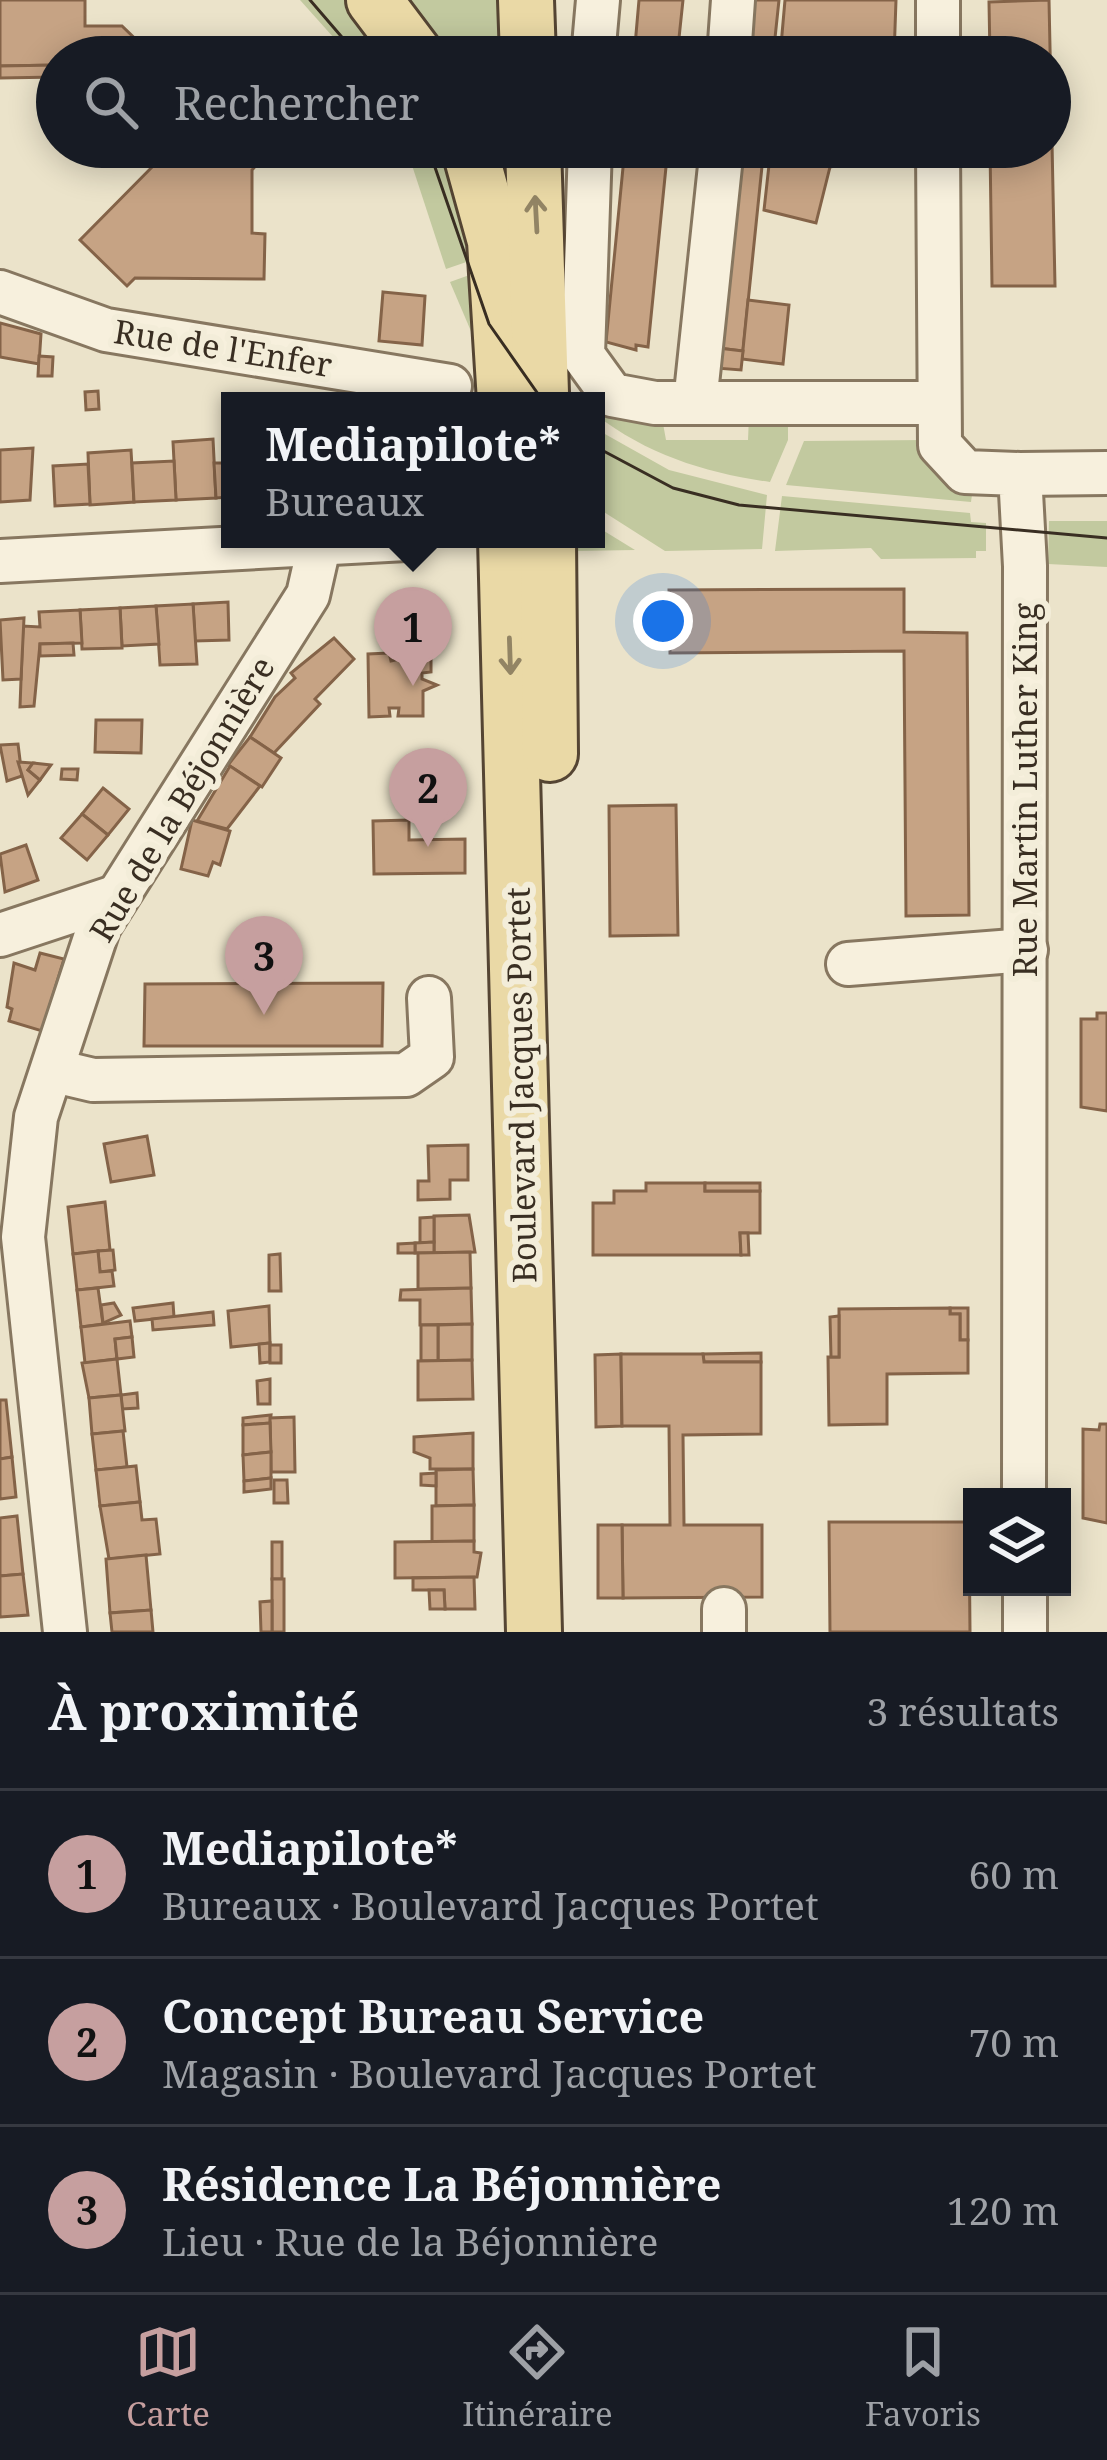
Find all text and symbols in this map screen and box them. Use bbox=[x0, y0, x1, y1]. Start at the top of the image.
search box bbox=[36, 36, 1071, 168]
icon: search bbox=[78, 69, 144, 135]
text: Rechercher bbox=[174, 72, 420, 133]
one-way arrow bbox=[524, 195, 547, 234]
street label: Rue de l'Enfer bbox=[111, 308, 336, 387]
popup bbox=[221, 392, 605, 548]
text: Mediapilote* bbox=[265, 413, 561, 474]
text: Bureaux bbox=[265, 474, 424, 527]
pin: 1 bbox=[374, 587, 452, 686]
your location bbox=[633, 591, 693, 651]
street label: Rue Martin Luther King bbox=[1002, 603, 1047, 977]
one-way arrow bbox=[499, 636, 522, 675]
street label: Rue de la Béjonnière bbox=[79, 648, 285, 950]
pin: 2 bbox=[389, 748, 467, 847]
street label: Boulevard Jacques Portet bbox=[495, 887, 546, 1283]
pin: 3 bbox=[225, 916, 303, 1015]
map controls bbox=[963, 1488, 1071, 1596]
button: layers bbox=[963, 1488, 1071, 1596]
text: À proximité bbox=[48, 1675, 360, 1745]
text: 3 résultats bbox=[866, 1684, 1059, 1737]
text: Mediapilote* bbox=[162, 1817, 458, 1878]
text: 1 bbox=[76, 1847, 98, 1900]
text: 60 m bbox=[968, 1847, 1059, 1900]
text: Bureaux · Boulevard Jacques Portet bbox=[162, 1878, 819, 1931]
text: Concept Bureau Service bbox=[162, 1985, 704, 2046]
text: 2 bbox=[76, 2015, 98, 2068]
text: 70 m bbox=[968, 2015, 1059, 2068]
text: Magasin · Boulevard Jacques Portet bbox=[162, 2046, 817, 2099]
text: Résidence La Béjonnière bbox=[162, 2153, 722, 2214]
text: 3 bbox=[76, 2183, 98, 2236]
text: 120 m bbox=[947, 2183, 1059, 2236]
text: Lieu · Rue de la Béjonnière bbox=[162, 2214, 658, 2267]
tab: Carte bbox=[126, 2319, 210, 2436]
tab: Itinéraire bbox=[462, 2319, 613, 2436]
tab: Favoris bbox=[865, 2319, 981, 2436]

